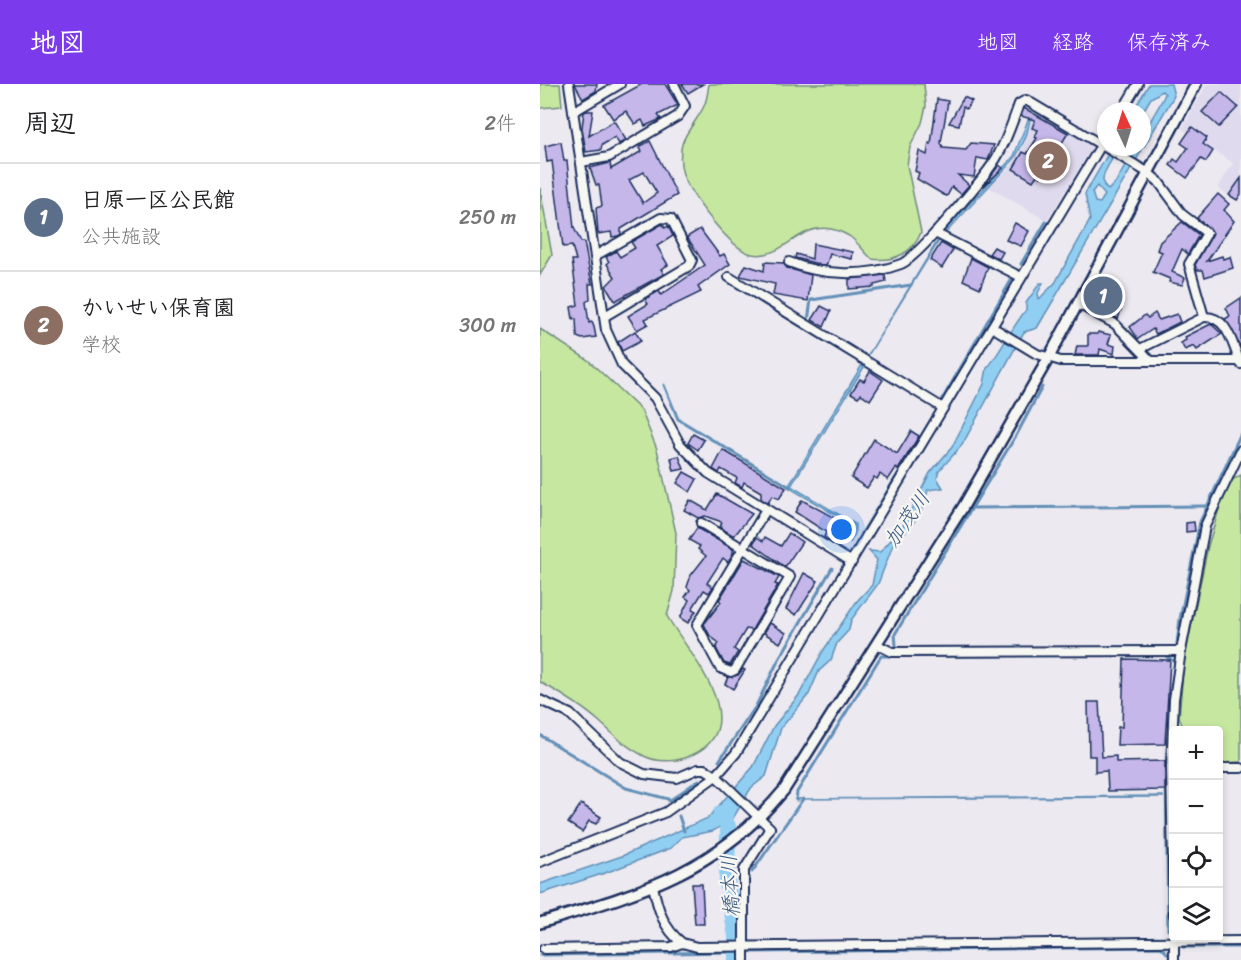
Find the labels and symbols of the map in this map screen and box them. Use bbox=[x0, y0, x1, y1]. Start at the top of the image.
north arrow bbox=[1097, 102, 1151, 156]
pin: 2 bbox=[1028, 138, 1068, 184]
pin: 1 bbox=[1084, 274, 1122, 318]
water label: 加茂川 bbox=[873, 482, 941, 556]
your location bbox=[827, 515, 856, 544]
water label: 橋本川 bbox=[709, 854, 751, 918]

